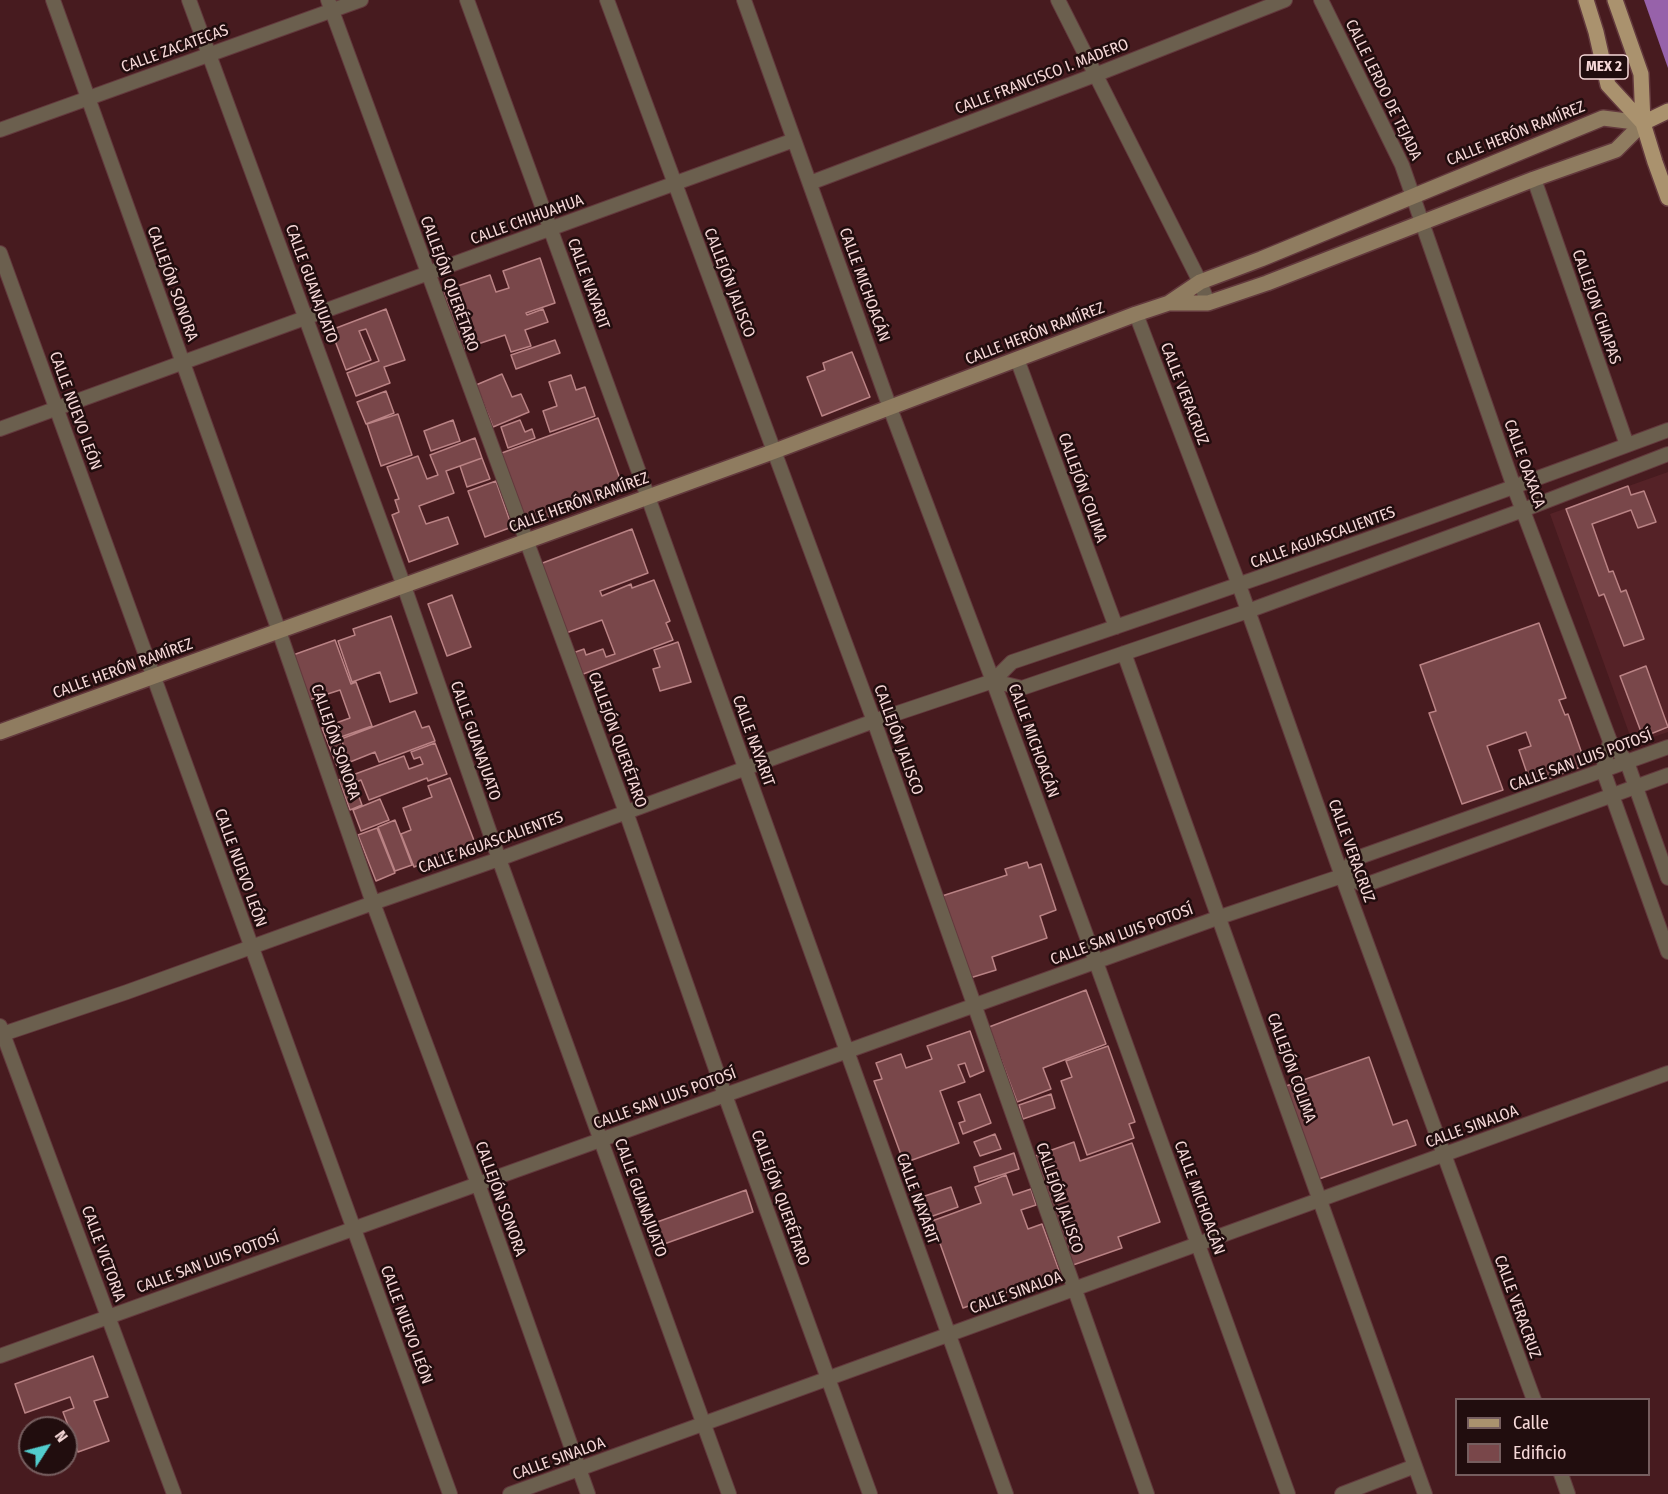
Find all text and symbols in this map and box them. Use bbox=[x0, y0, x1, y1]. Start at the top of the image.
street label: CALLE LERDO DE TEJADA bbox=[1341, 17, 1425, 163]
street label: CALLE ZACATECAS bbox=[119, 21, 231, 77]
street label: CALLE FRANCISCO I. MADERO bbox=[953, 35, 1131, 119]
road number: MEX 2 bbox=[1580, 55, 1628, 79]
street label: CALLE HERÓN RAMÍREZ bbox=[1444, 97, 1588, 171]
street label: CALLE CHIHUAHUA bbox=[468, 191, 586, 249]
street label: CALLEJÓN QUERÉTARO bbox=[416, 214, 482, 354]
street label: CALLE GUANAJUATO bbox=[281, 222, 341, 346]
street label: CALLEJÓN SONORA bbox=[142, 224, 202, 344]
street label: CALLEJÓN JALISCO bbox=[699, 225, 759, 341]
street label: CALLE MICHOACÁN bbox=[834, 225, 894, 345]
street label: CALLE NAYARIT bbox=[563, 236, 613, 332]
street label: CALLEJON CHIAPAS bbox=[1567, 247, 1625, 367]
street label: CALLE HERÓN RAMÍREZ bbox=[963, 299, 1107, 369]
street label: CALLE VERACRUZ bbox=[1156, 340, 1212, 448]
street label: CALLE NUEVO LEÓN bbox=[45, 349, 105, 473]
street label: CALLE OAXACA bbox=[1499, 417, 1549, 511]
street label: CALLEJÓN COLIMA bbox=[1053, 431, 1111, 545]
street label: CALLE HERÓN RAMÍREZ bbox=[506, 469, 652, 537]
street label: CALLE AGUASCALIENTES bbox=[1248, 503, 1398, 573]
street label: CALLE HERÓN RAMÍREZ bbox=[50, 635, 196, 703]
street label: CALLEJÓN QUERÉTARO bbox=[584, 670, 650, 810]
street label: CALLE GUANAJUATO bbox=[446, 679, 504, 803]
street label: CALLE MICHOACÁN bbox=[1003, 681, 1063, 801]
street label: CALLEJÓN SONORA bbox=[306, 682, 364, 802]
street label: CALLEJÓN JALISCO bbox=[869, 682, 927, 798]
street label: CALLE NAYARIT bbox=[728, 693, 778, 789]
street label: CALLE SAN LUIS POTOSÍ bbox=[1507, 726, 1655, 796]
street label: CALLE VERACRUZ bbox=[1323, 797, 1379, 905]
street label: CALLE NUEVO LEÓN bbox=[210, 806, 270, 930]
street label: CALLE AGUASCALIENTES bbox=[416, 808, 566, 878]
street label: CALLE SAN LUIS POTOSÍ bbox=[1048, 900, 1196, 970]
street label: CALLEJÓN COLIMA bbox=[1262, 1011, 1320, 1125]
street label: CALLE SAN LUIS POTOSÍ bbox=[591, 1064, 739, 1134]
street label: CALLE SINALOA bbox=[1423, 1101, 1521, 1153]
street label: CALLEJÓN QUERÉTARO bbox=[747, 1128, 813, 1268]
street label: CALLE GUANAJUATO bbox=[610, 1136, 670, 1260]
street label: CALLE MICHOACÁN bbox=[1169, 1138, 1229, 1258]
street label: CALLEJÓN SONORA bbox=[470, 1139, 530, 1259]
street label: CALLEJÓN JALISCO bbox=[1031, 1140, 1087, 1256]
street label: CALLE NAYARIT bbox=[892, 1151, 942, 1247]
street label: CALLE VICTORIA bbox=[77, 1203, 129, 1305]
street label: CALLE SAN LUIS POTOSÍ bbox=[134, 1228, 282, 1298]
street label: CALLE VERACRUZ bbox=[1489, 1253, 1545, 1361]
street label: CALLE NUEVO LEÓN bbox=[376, 1263, 436, 1387]
street label: CALLE SINALOA bbox=[967, 1267, 1065, 1319]
legend bbox=[1455, 1398, 1650, 1476]
text: Calle bbox=[1513, 1412, 1549, 1434]
north arrow bbox=[18, 1416, 78, 1476]
text: N bbox=[51, 1427, 72, 1446]
street label: CALLE SINALOA bbox=[510, 1433, 608, 1485]
text: Edificio bbox=[1513, 1442, 1566, 1464]

